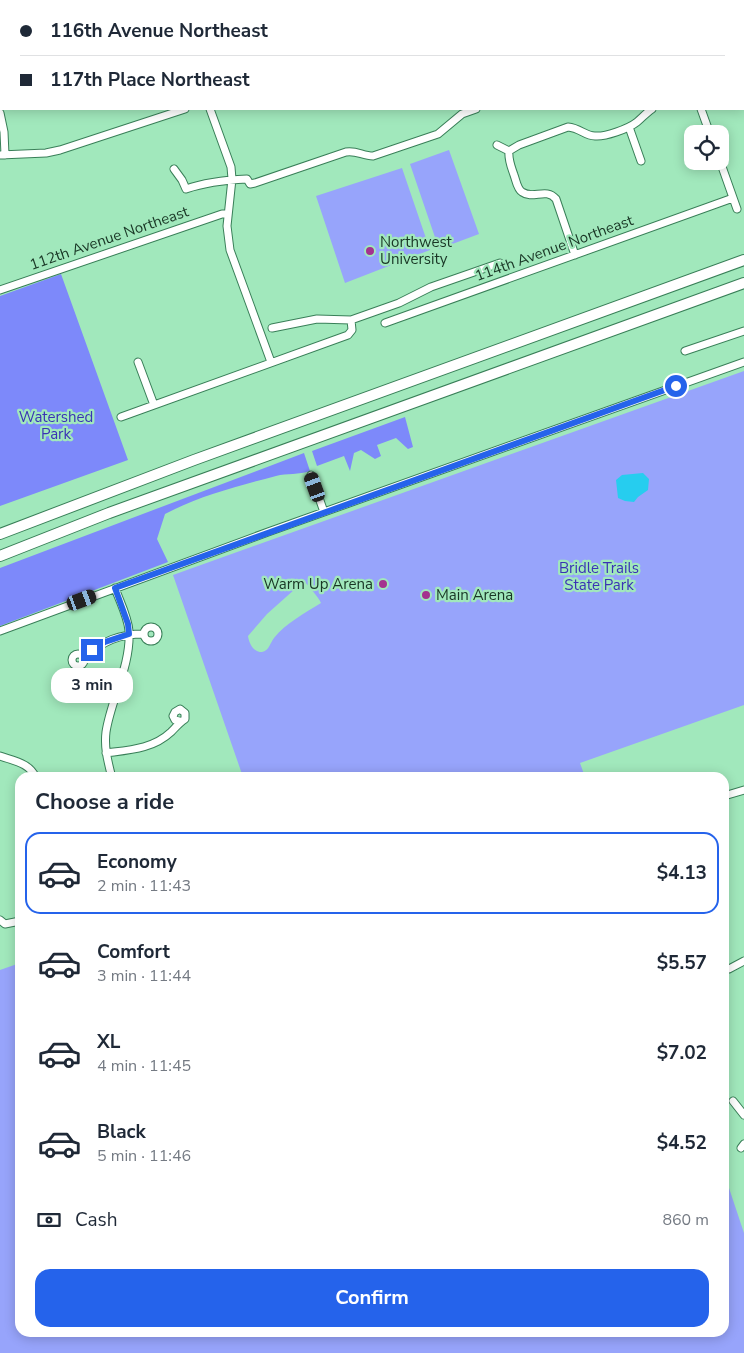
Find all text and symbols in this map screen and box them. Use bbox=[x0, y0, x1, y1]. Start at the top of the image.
text: 116th Avenue Northeast bbox=[50, 18, 268, 44]
text: 117th Place Northeast bbox=[50, 67, 250, 93]
map controls bbox=[684, 125, 729, 170]
button: locate bbox=[684, 125, 729, 170]
street label: 112th Avenue Northeast bbox=[27, 201, 192, 275]
street label: 114th Avenue Northeast bbox=[472, 210, 637, 286]
place label: Northwest University bbox=[380, 232, 453, 269]
marker: Northwest University bbox=[364, 245, 376, 257]
route start bbox=[665, 375, 687, 397]
park label: Watershed Park bbox=[19, 407, 93, 444]
car bbox=[302, 470, 327, 504]
park label: Bridle Trails State Park bbox=[559, 558, 639, 595]
place label: Warm Up Arena bbox=[263, 574, 373, 594]
marker: Warm Up Arena bbox=[377, 578, 389, 590]
place label: Main Arena bbox=[436, 585, 513, 605]
car bbox=[65, 588, 98, 612]
marker: Main Arena bbox=[420, 589, 432, 601]
route end bbox=[81, 639, 103, 661]
callout: 3 min bbox=[51, 668, 133, 702]
text: 3 min bbox=[71, 674, 113, 696]
text: Choose a ride bbox=[35, 787, 174, 817]
text: Economy bbox=[97, 849, 177, 875]
icon: car bbox=[37, 851, 82, 896]
text: $4.13 bbox=[657, 860, 707, 886]
text: 2 min · 11:43 bbox=[97, 875, 191, 897]
text: Comfort bbox=[97, 939, 170, 965]
icon: car bbox=[37, 941, 82, 986]
text: $5.57 bbox=[657, 950, 707, 976]
text: 3 min · 11:44 bbox=[97, 965, 191, 987]
text: XL bbox=[97, 1029, 120, 1055]
icon: car bbox=[37, 1031, 82, 1076]
text: $7.02 bbox=[657, 1040, 707, 1066]
text: 4 min · 11:45 bbox=[97, 1055, 191, 1077]
text: Black bbox=[97, 1119, 146, 1145]
icon: car bbox=[37, 1121, 82, 1166]
text: $4.52 bbox=[657, 1130, 707, 1156]
text: 5 min · 11:46 bbox=[97, 1145, 191, 1167]
icon: cash bbox=[35, 1206, 63, 1234]
text: Cash bbox=[75, 1207, 117, 1233]
text: 860 m bbox=[662, 1209, 709, 1231]
button: Confirm bbox=[35, 1269, 709, 1327]

